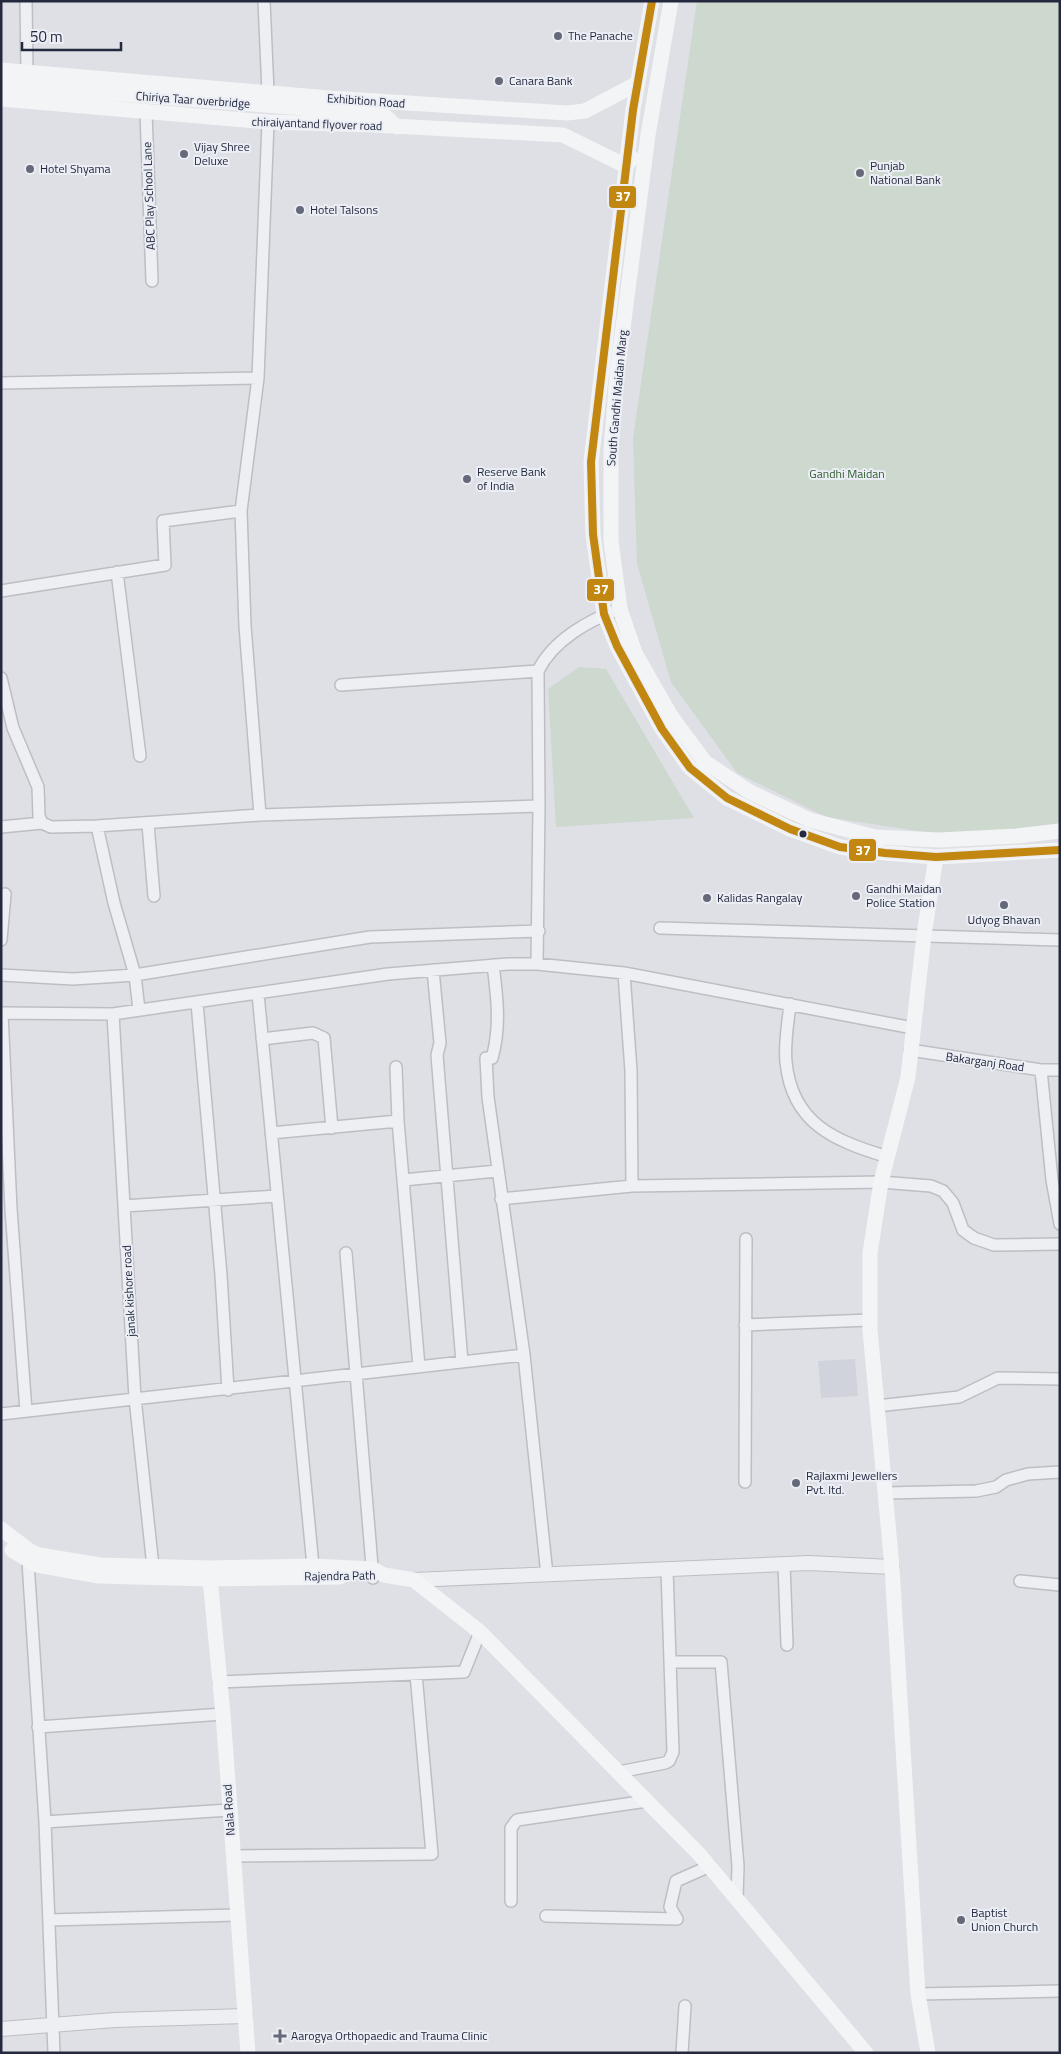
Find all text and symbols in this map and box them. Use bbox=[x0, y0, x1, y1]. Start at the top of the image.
scale bar bbox=[22, 20, 121, 52]
text: 50 m bbox=[30, 25, 63, 48]
place label: The Panache bbox=[568, 26, 633, 45]
marker: The Panache bbox=[552, 30, 564, 42]
place label: Canara Bank bbox=[509, 71, 573, 90]
marker: Canara Bank bbox=[493, 75, 505, 87]
street label: Chiriya Taar overbridge bbox=[135, 86, 251, 113]
street label: Exhibition Road bbox=[326, 88, 406, 113]
street label: chiraiyantand flyover road bbox=[251, 112, 383, 135]
place label: Vijay Shree Deluxe bbox=[194, 137, 250, 170]
street label: ABC Play School Lane bbox=[137, 141, 160, 251]
marker: Vijay Shree Deluxe bbox=[178, 148, 190, 160]
place label: Punjab National Bank bbox=[870, 156, 941, 189]
place label: Hotel Shyama bbox=[40, 159, 111, 178]
marker: Hotel Shyama bbox=[24, 163, 36, 175]
marker: Punjab National Bank bbox=[854, 167, 866, 179]
line badge: 37 bbox=[608, 185, 637, 209]
text: 37 bbox=[615, 185, 631, 206]
place label: Hotel Talsons bbox=[310, 200, 378, 219]
marker: Hotel Talsons bbox=[294, 204, 306, 216]
street label: South Gandhi Maidan Marg bbox=[601, 329, 632, 467]
place label: Reserve Bank of India bbox=[477, 462, 546, 495]
park label: Gandhi Maidan bbox=[809, 464, 885, 483]
marker: Reserve Bank of India bbox=[461, 473, 473, 485]
line badge: 37 bbox=[586, 578, 615, 602]
text: 37 bbox=[593, 578, 609, 599]
unlabelled marker bbox=[798, 829, 808, 839]
line badge: 37 bbox=[848, 838, 877, 862]
text: 37 bbox=[855, 839, 871, 860]
place label: Gandhi Maidan Police Station bbox=[866, 879, 941, 912]
place label: Kalidas Rangalay bbox=[717, 888, 803, 907]
marker: Gandhi Maidan Police Station bbox=[850, 890, 862, 902]
marker: Kalidas Rangalay bbox=[701, 892, 713, 904]
marker: Udyog Bhavan bbox=[998, 899, 1010, 911]
place label: Udyog Bhavan bbox=[968, 910, 1040, 929]
street label: Bakarganj Road bbox=[945, 1047, 1026, 1076]
street label: janak kishore road bbox=[117, 1245, 140, 1338]
place label: Rajlaxmi Jewellers Pvt. ltd. bbox=[806, 1466, 898, 1499]
marker: Rajlaxmi Jewellers Pvt. ltd. bbox=[790, 1477, 802, 1489]
street label: Rajendra Path bbox=[304, 1565, 376, 1586]
street label: Nala Road bbox=[217, 1784, 240, 1836]
place label: Baptist Union Church bbox=[971, 1903, 1038, 1936]
marker: Baptist Union Church bbox=[955, 1914, 967, 1926]
place label: Aarogya Orthopaedic and Trauma Clinic bbox=[291, 2026, 488, 2045]
marker: Aarogya Orthopaedic and Trauma Clinic bbox=[273, 2029, 287, 2043]

